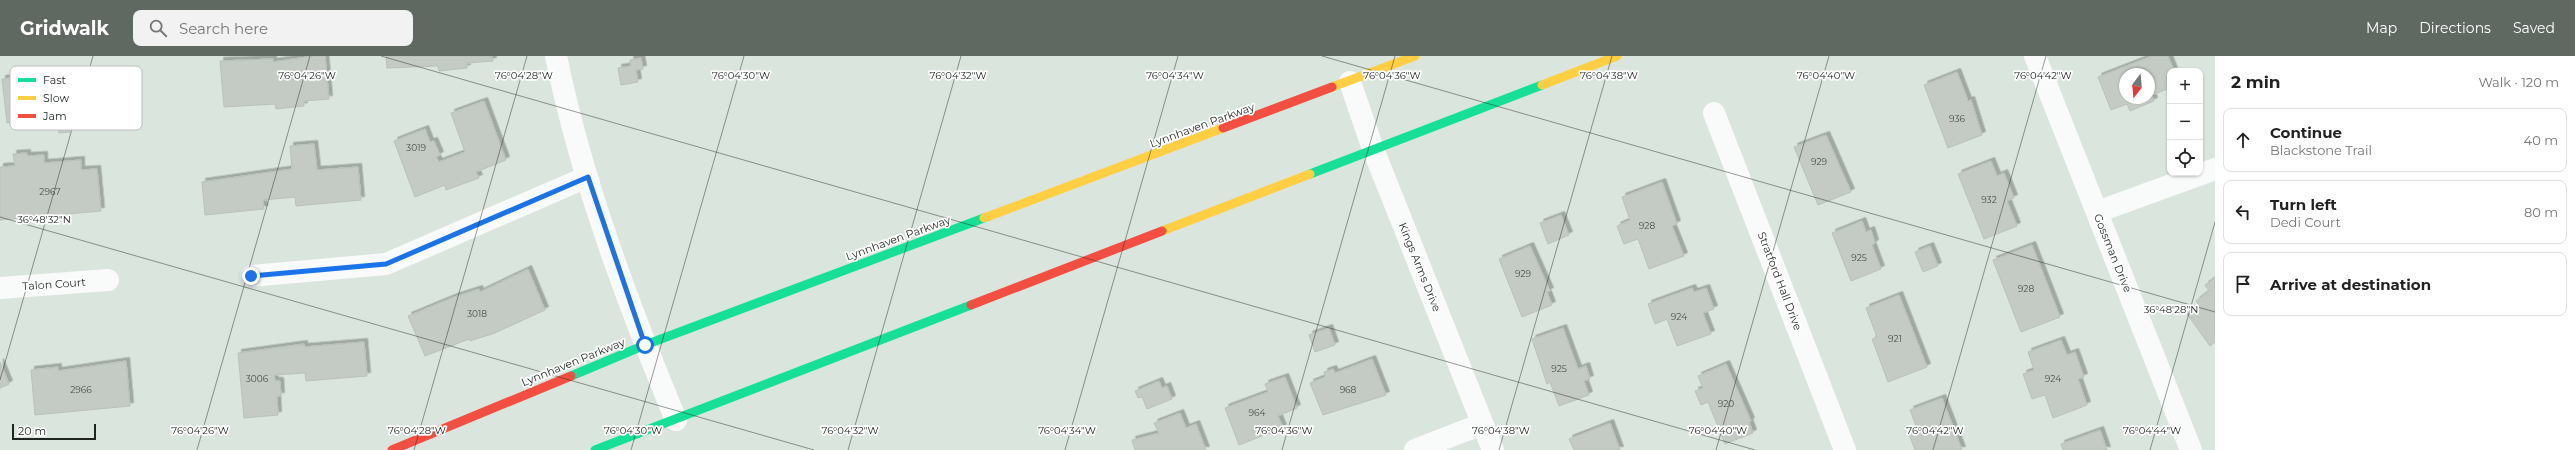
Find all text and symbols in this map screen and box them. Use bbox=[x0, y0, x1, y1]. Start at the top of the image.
search box bbox=[133, 10, 413, 46]
text: Gridwalk bbox=[20, 17, 109, 40]
icon: search bbox=[147, 17, 169, 39]
text: Search here bbox=[179, 19, 268, 38]
text: Map bbox=[2366, 19, 2397, 37]
text: Directions bbox=[2419, 19, 2491, 37]
text: Saved bbox=[2513, 19, 2555, 37]
legend bbox=[10, 66, 142, 130]
north arrow bbox=[2119, 68, 2155, 104]
map controls bbox=[2167, 68, 2203, 176]
button: + bbox=[2167, 68, 2203, 104]
text: 76°04'26"W bbox=[278, 69, 336, 82]
text: 76°04'28"W bbox=[495, 69, 553, 82]
text: 76°04'30"W bbox=[712, 69, 770, 82]
text: 76°04'32"W bbox=[929, 69, 987, 82]
text: 76°04'34"W bbox=[1146, 69, 1204, 82]
text: 76°04'36"W bbox=[1363, 69, 1421, 82]
text: 76°04'38"W bbox=[1580, 69, 1638, 82]
text: 76°04'40"W bbox=[1797, 69, 1855, 82]
text: 76°04'42"W bbox=[2014, 69, 2072, 82]
text: 2 min bbox=[2231, 72, 2281, 92]
text: Fast bbox=[43, 73, 67, 87]
text: Walk · 120 m bbox=[2478, 74, 2559, 90]
text: Slow bbox=[43, 91, 69, 105]
street label: Lynnhaven Parkway bbox=[1148, 100, 1256, 150]
button: − bbox=[2167, 104, 2203, 140]
text: Jam bbox=[42, 109, 67, 123]
house number: 936 bbox=[1949, 113, 1965, 124]
text: Continue bbox=[2270, 123, 2342, 142]
icon: ahead bbox=[2232, 129, 2254, 151]
text: 40 m bbox=[2524, 132, 2558, 148]
button: locate bbox=[2167, 140, 2203, 176]
house number: 3019 bbox=[406, 142, 426, 153]
text: Blackstone Trail bbox=[2270, 142, 2372, 158]
house number: 929 bbox=[1811, 156, 1828, 167]
house number: 2967 bbox=[39, 186, 61, 197]
house number: 932 bbox=[1981, 194, 1997, 205]
text: Turn left bbox=[2270, 195, 2337, 214]
icon: left bbox=[2232, 201, 2254, 223]
text: 80 m bbox=[2524, 204, 2558, 220]
street label: Gossman Drive bbox=[2091, 212, 2135, 295]
text: 36°48'32"N bbox=[17, 213, 71, 226]
street label: Lynnhaven Parkway bbox=[844, 213, 952, 263]
text: Dedi Court bbox=[2270, 214, 2341, 230]
street label: Kings Arms Drive bbox=[1396, 220, 1444, 314]
house number: 928 bbox=[1639, 220, 1655, 231]
street label: Stratford Hall Drive bbox=[1755, 230, 1805, 333]
house number: 925 bbox=[1851, 252, 1867, 263]
route end bbox=[242, 267, 260, 285]
house number: 929 bbox=[1515, 268, 1532, 279]
icon: arrive bbox=[2232, 273, 2254, 295]
street label: Talon Court bbox=[22, 275, 87, 293]
text: Arrive at destination bbox=[2270, 275, 2431, 294]
house number: 928 bbox=[2018, 283, 2034, 294]
text: 36°48'28"N bbox=[2144, 303, 2198, 316]
house number: 3018 bbox=[467, 308, 487, 319]
house number: 924 bbox=[1671, 311, 1687, 322]
house number: 921 bbox=[1888, 333, 1902, 344]
street label: Lynnhaven Parkway bbox=[519, 335, 627, 389]
route start bbox=[636, 336, 654, 354]
house number: 925 bbox=[1551, 363, 1567, 374]
house number: 3006 bbox=[246, 373, 269, 384]
house number: 924 bbox=[2045, 373, 2061, 384]
house number: 2966 bbox=[70, 384, 92, 395]
house number: 968 bbox=[1340, 384, 1357, 395]
house number: 920 bbox=[1718, 398, 1734, 409]
house number: 964 bbox=[1249, 407, 1266, 418]
scale bar bbox=[12, 422, 96, 441]
text: 20 m bbox=[18, 424, 46, 438]
text: 76°04'26"W bbox=[171, 424, 229, 437]
text: 76°04'28"W bbox=[388, 424, 446, 437]
text: 76°04'30"W bbox=[604, 424, 662, 437]
text: 76°04'32"W bbox=[821, 424, 879, 437]
text: 76°04'34"W bbox=[1038, 424, 1096, 437]
text: 76°04'36"W bbox=[1255, 424, 1313, 437]
text: 76°04'38"W bbox=[1472, 424, 1530, 437]
text: 76°04'40"W bbox=[1689, 424, 1747, 437]
text: 76°04'42"W bbox=[1906, 424, 1964, 437]
text: 76°04'44"W bbox=[2123, 424, 2181, 437]

